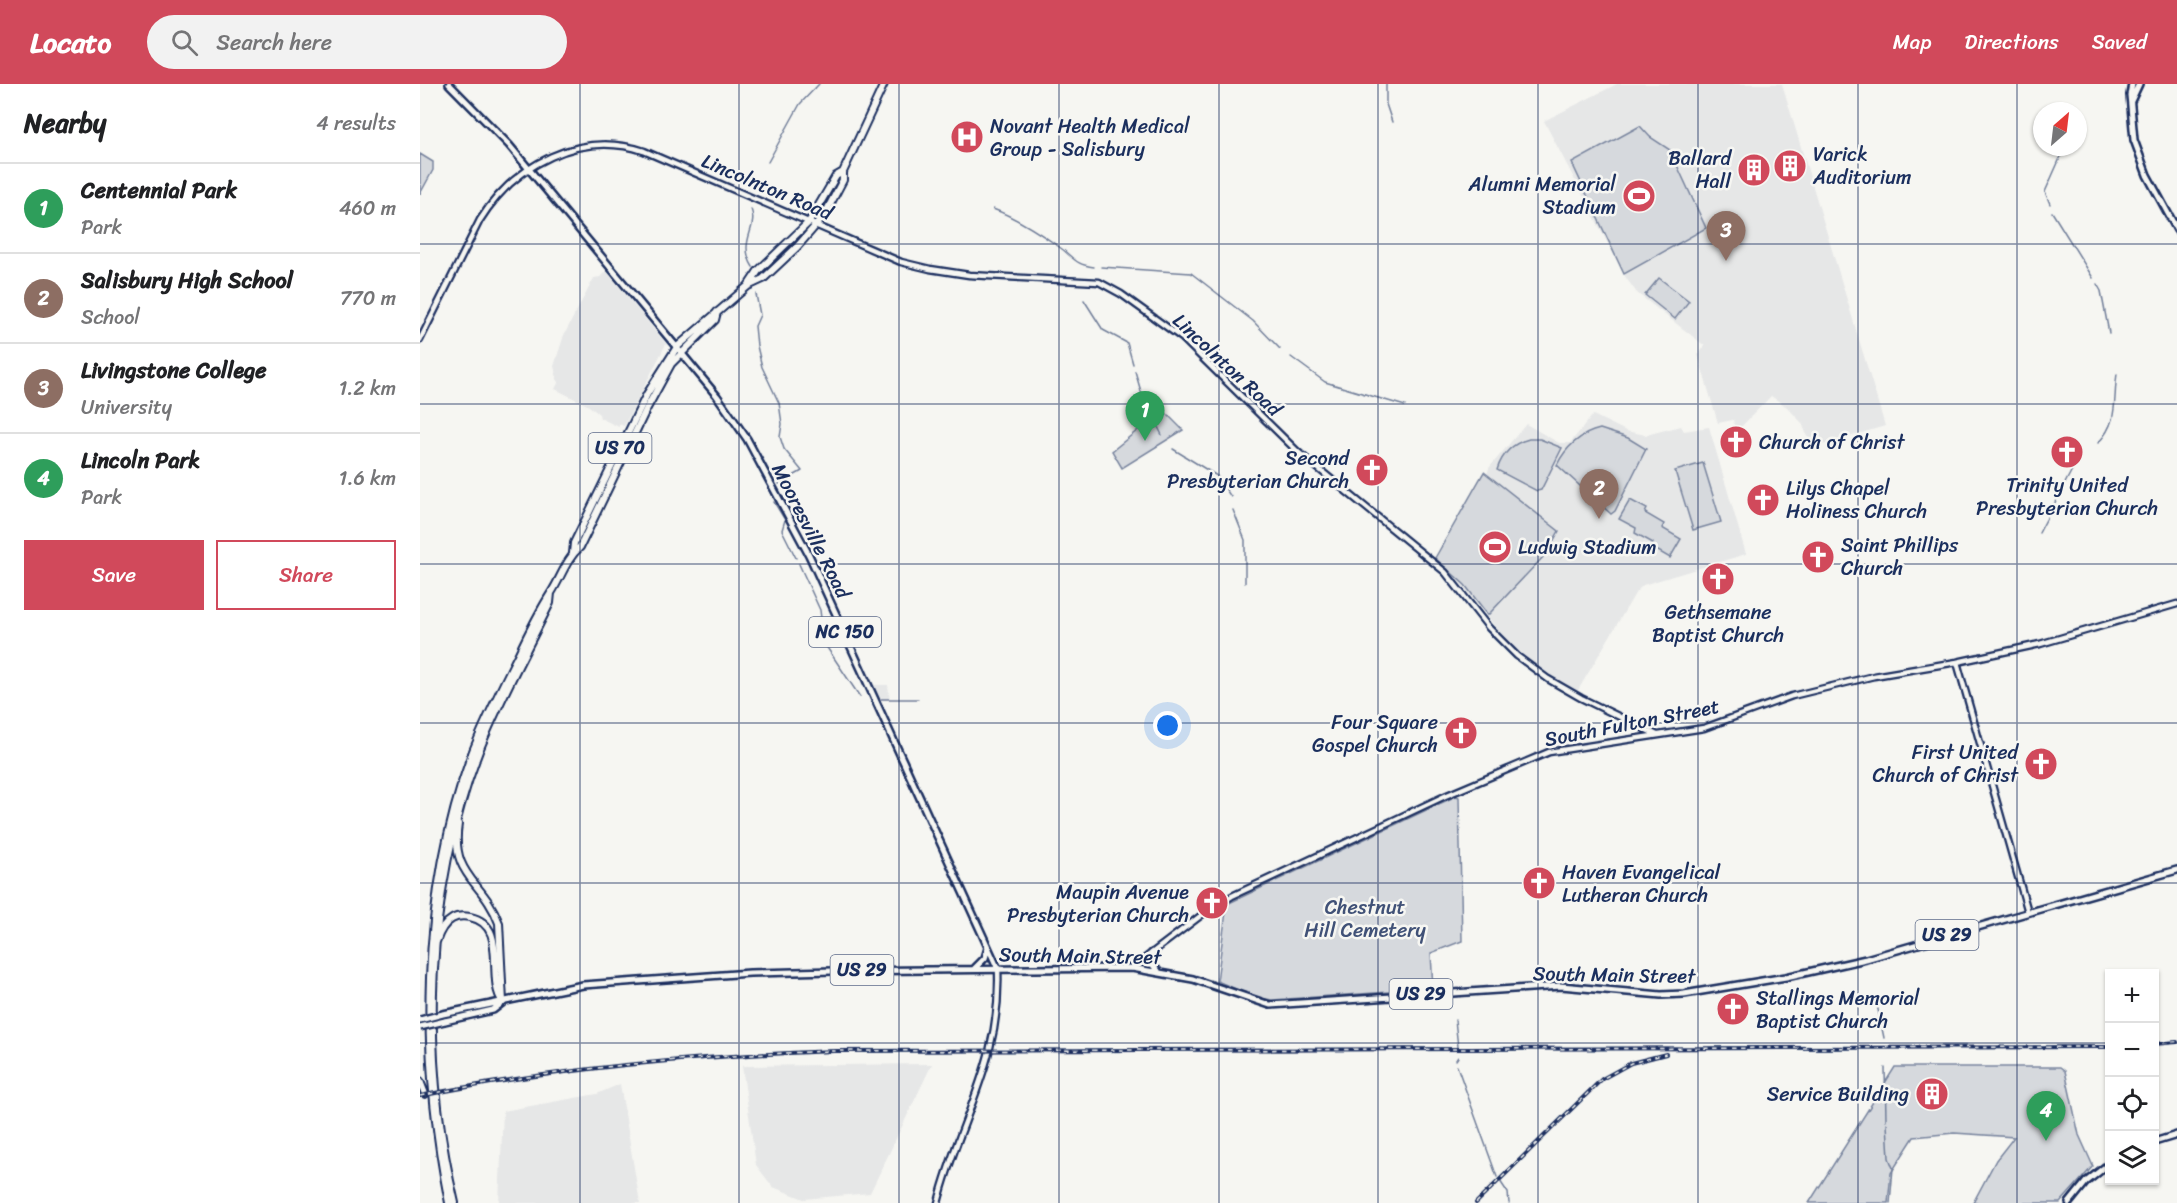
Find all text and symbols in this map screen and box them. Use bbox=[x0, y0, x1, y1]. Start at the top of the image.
search box bbox=[147, 15, 567, 69]
text: Locato bbox=[30, 18, 111, 67]
text: Search here bbox=[216, 23, 332, 62]
text: Map bbox=[1893, 23, 1931, 61]
text: Directions bbox=[1964, 23, 2059, 61]
text: Saved bbox=[2092, 23, 2147, 61]
icon: search bbox=[168, 26, 201, 59]
text: Nearby bbox=[24, 100, 106, 146]
north arrow bbox=[2033, 102, 2087, 156]
text: 4 results bbox=[316, 106, 396, 141]
place label: Novant Health Medical Group - Salisbury bbox=[990, 109, 1190, 167]
hospital icon: Novant Health Medical Group - Salisbury bbox=[949, 119, 985, 155]
place label: Varick Auditorium bbox=[1812, 137, 1911, 195]
place label: Ballard Hall bbox=[1668, 141, 1732, 199]
street label: Lincolnton Road bbox=[696, 144, 839, 231]
building icon: Varick Auditorium bbox=[1772, 148, 1808, 184]
building icon: Ballard Hall bbox=[1736, 152, 1772, 188]
place label: Alumni Memorial Stadium bbox=[1468, 167, 1616, 225]
text: Centennial Park bbox=[81, 171, 237, 210]
sports icon: Alumni Memorial Stadium bbox=[1621, 178, 1657, 214]
text: 1 bbox=[39, 191, 48, 226]
text: 460 m bbox=[339, 191, 396, 226]
text: Park bbox=[81, 210, 122, 245]
pin: 3 bbox=[1706, 212, 1746, 261]
text: Salisbury High School bbox=[81, 261, 293, 300]
text: 2 bbox=[38, 281, 49, 316]
text: 770 m bbox=[340, 281, 396, 316]
text: School bbox=[81, 300, 140, 335]
street label: Lincolnton Road bbox=[1164, 305, 1291, 426]
text: Livingstone College bbox=[81, 351, 267, 390]
text: 3 bbox=[38, 371, 49, 406]
text: 1.2 km bbox=[339, 371, 396, 406]
text: University bbox=[81, 390, 172, 425]
pin: 1 bbox=[1126, 392, 1164, 441]
church icon: Church of Christ bbox=[1718, 424, 1754, 460]
place label: Church of Christ bbox=[1759, 425, 1905, 460]
road number: US 70 bbox=[588, 433, 652, 463]
church icon: Trinity United Presbyterian Church bbox=[2049, 434, 2085, 470]
text: Lincoln Park bbox=[81, 441, 200, 480]
place label: Second Presbyterian Church bbox=[1167, 441, 1350, 499]
church icon: Second Presbyterian Church bbox=[1354, 452, 1390, 488]
street label: Mooresville Road bbox=[762, 457, 861, 606]
text: 4 bbox=[37, 461, 50, 496]
text: 1.6 km bbox=[339, 461, 396, 496]
place label: Trinity United Presbyterian Church bbox=[1976, 468, 2158, 526]
pin: 2 bbox=[1580, 470, 1618, 519]
place label: Lilys Chapel Holiness Church bbox=[1786, 471, 1927, 529]
text: Park bbox=[81, 480, 122, 515]
church icon: Lilys Chapel Holiness Church bbox=[1745, 482, 1781, 518]
place label: Saint Phillips Church bbox=[1841, 528, 1959, 586]
sports icon: Ludwig Stadium bbox=[1477, 529, 1513, 565]
place label: Ludwig Stadium bbox=[1518, 530, 1657, 565]
church icon: Saint Phillips Church bbox=[1800, 539, 1836, 575]
button: Save bbox=[24, 540, 204, 610]
button: Share bbox=[216, 540, 396, 610]
church icon: Gethsemane Baptist Church bbox=[1700, 561, 1736, 597]
place label: Gethsemane Baptist Church bbox=[1652, 595, 1784, 653]
road number: NC 150 bbox=[809, 617, 881, 647]
street label: South Fulton Street bbox=[1542, 689, 1723, 757]
place label: Four Square Gospel Church bbox=[1312, 705, 1438, 763]
your location bbox=[1153, 711, 1182, 740]
church icon: Four Square Gospel Church bbox=[1443, 715, 1479, 751]
place label: First United Church of Christ bbox=[1872, 735, 2019, 793]
church icon: First United Church of Christ bbox=[2023, 746, 2059, 782]
place label: Haven Evangelical Lutheran Church bbox=[1562, 855, 1722, 913]
church icon: Haven Evangelical Lutheran Church bbox=[1521, 865, 1557, 901]
place label: Maupin Avenue Presbyterian Church bbox=[1007, 875, 1189, 933]
church icon: Maupin Avenue Presbyterian Church bbox=[1194, 885, 1230, 921]
park label: Chestnut Hill Cemetery bbox=[1304, 890, 1427, 948]
road number: US 29 bbox=[1916, 920, 1978, 950]
street label: South Main Street bbox=[999, 937, 1162, 975]
road number: US 29 bbox=[830, 955, 894, 985]
street label: South Main Street bbox=[1533, 956, 1696, 994]
map controls bbox=[2105, 969, 2159, 1185]
button: + bbox=[2105, 969, 2159, 1023]
road number: US 29 bbox=[1390, 979, 1452, 1009]
place label: Stallings Memorial Baptist Church bbox=[1756, 981, 1920, 1039]
church icon: Stallings Memorial Baptist Church bbox=[1715, 991, 1751, 1027]
button: − bbox=[2105, 1023, 2159, 1077]
building icon: Service Building bbox=[1914, 1076, 1950, 1112]
place label: Service Building bbox=[1767, 1077, 1909, 1112]
button: locate bbox=[2105, 1077, 2159, 1131]
pin: 4 bbox=[2026, 1092, 2066, 1141]
button: layers bbox=[2105, 1131, 2159, 1185]

